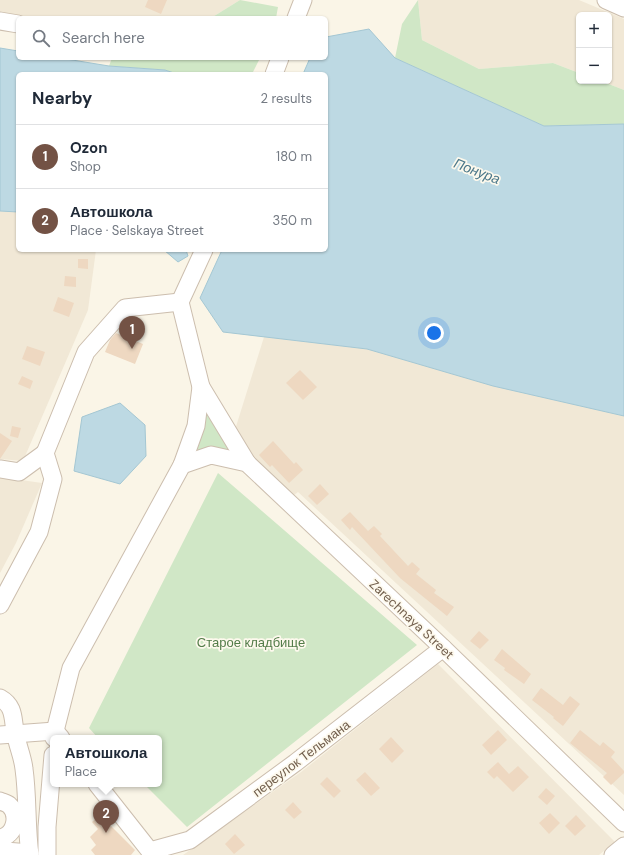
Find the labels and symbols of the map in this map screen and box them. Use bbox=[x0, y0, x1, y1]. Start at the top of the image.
water label: Понура bbox=[451, 154, 503, 188]
pin: 1 bbox=[119, 316, 145, 349]
your location bbox=[424, 323, 444, 343]
street label: Zarechnaya Street bbox=[366, 576, 457, 663]
park label: Старое кладбище bbox=[197, 634, 305, 651]
street label: переулок Тельмана bbox=[249, 716, 354, 801]
pin: 2 bbox=[93, 800, 119, 833]

